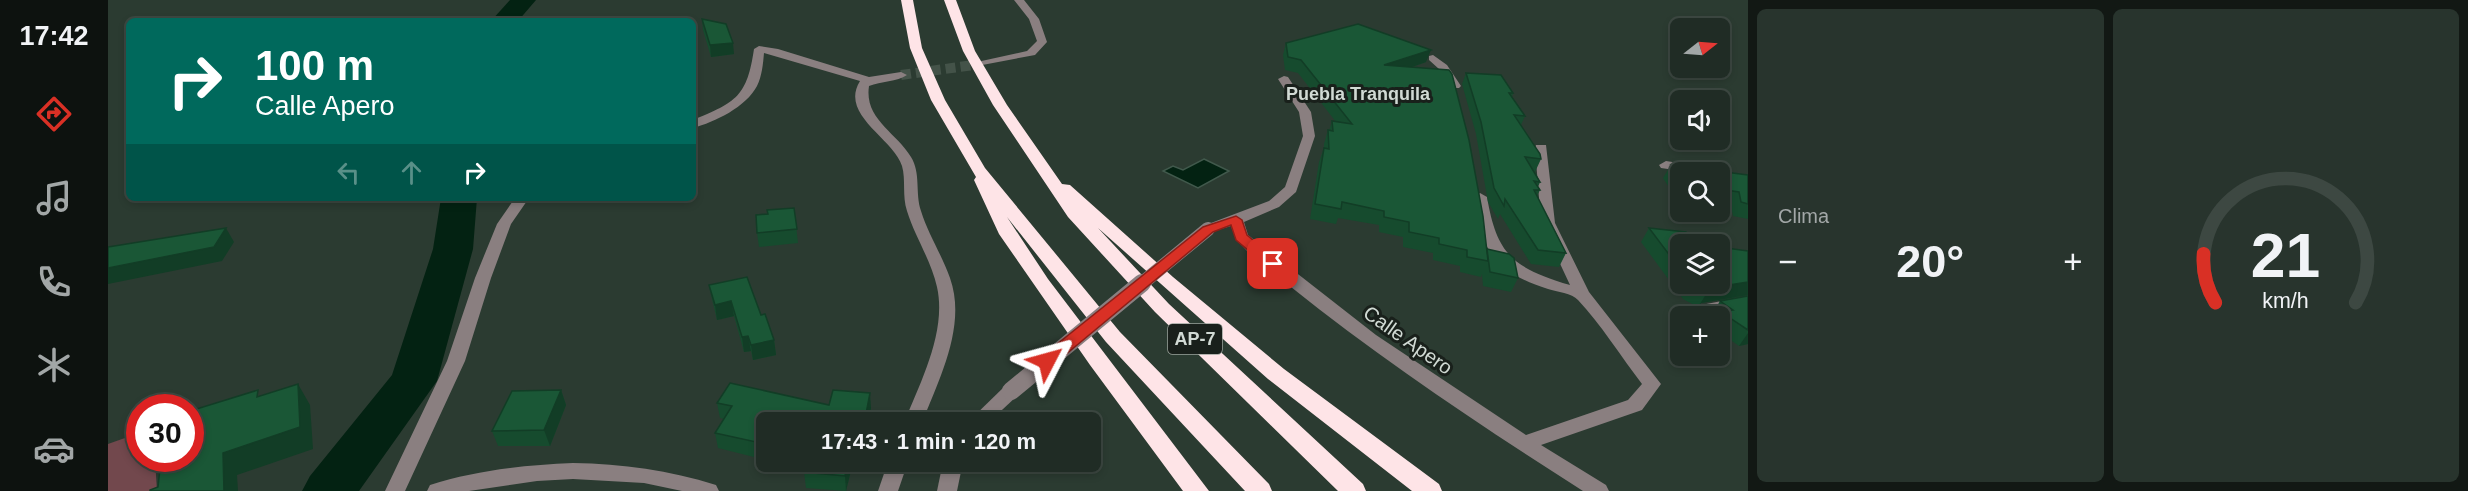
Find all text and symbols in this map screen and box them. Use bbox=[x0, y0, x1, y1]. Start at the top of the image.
north arrow bbox=[1670, 18, 1730, 78]
map controls bbox=[1670, 18, 1730, 366]
text: 17:42 bbox=[19, 21, 89, 51]
icon: right bbox=[156, 42, 234, 120]
text: 100 m bbox=[255, 42, 374, 89]
district label: Puebla Tranquila bbox=[1286, 84, 1431, 104]
button: sound bbox=[1670, 90, 1730, 150]
text: Calle Apero bbox=[255, 91, 395, 121]
icon: directions bbox=[33, 93, 75, 135]
icon: left bbox=[332, 156, 365, 189]
icon: ahead bbox=[395, 156, 428, 189]
icon: right bbox=[458, 156, 491, 189]
button: search bbox=[1670, 162, 1730, 222]
icon: music bbox=[33, 177, 75, 219]
text: Clima bbox=[1778, 205, 1829, 227]
text: 21 bbox=[2251, 221, 2320, 290]
button: layers bbox=[1670, 234, 1730, 294]
text: 20° bbox=[1896, 236, 1964, 287]
pin bbox=[1247, 238, 1298, 289]
text: − bbox=[1778, 243, 1797, 280]
text: + bbox=[2063, 243, 2083, 280]
icon: arrive bbox=[1256, 247, 1289, 280]
icon: phone bbox=[33, 261, 75, 303]
text: km/h bbox=[2263, 289, 2309, 313]
street label: Calle Apero bbox=[1359, 301, 1457, 379]
button: + bbox=[1670, 306, 1730, 366]
road number: AP-7 bbox=[1168, 324, 1222, 354]
position arrow bbox=[1015, 329, 1079, 393]
icon: climate bbox=[33, 344, 75, 386]
speed limit sign: 30 bbox=[126, 394, 204, 472]
icon: car bbox=[33, 428, 75, 470]
text: 17:43 · 1 min · 120 m bbox=[821, 429, 1036, 454]

